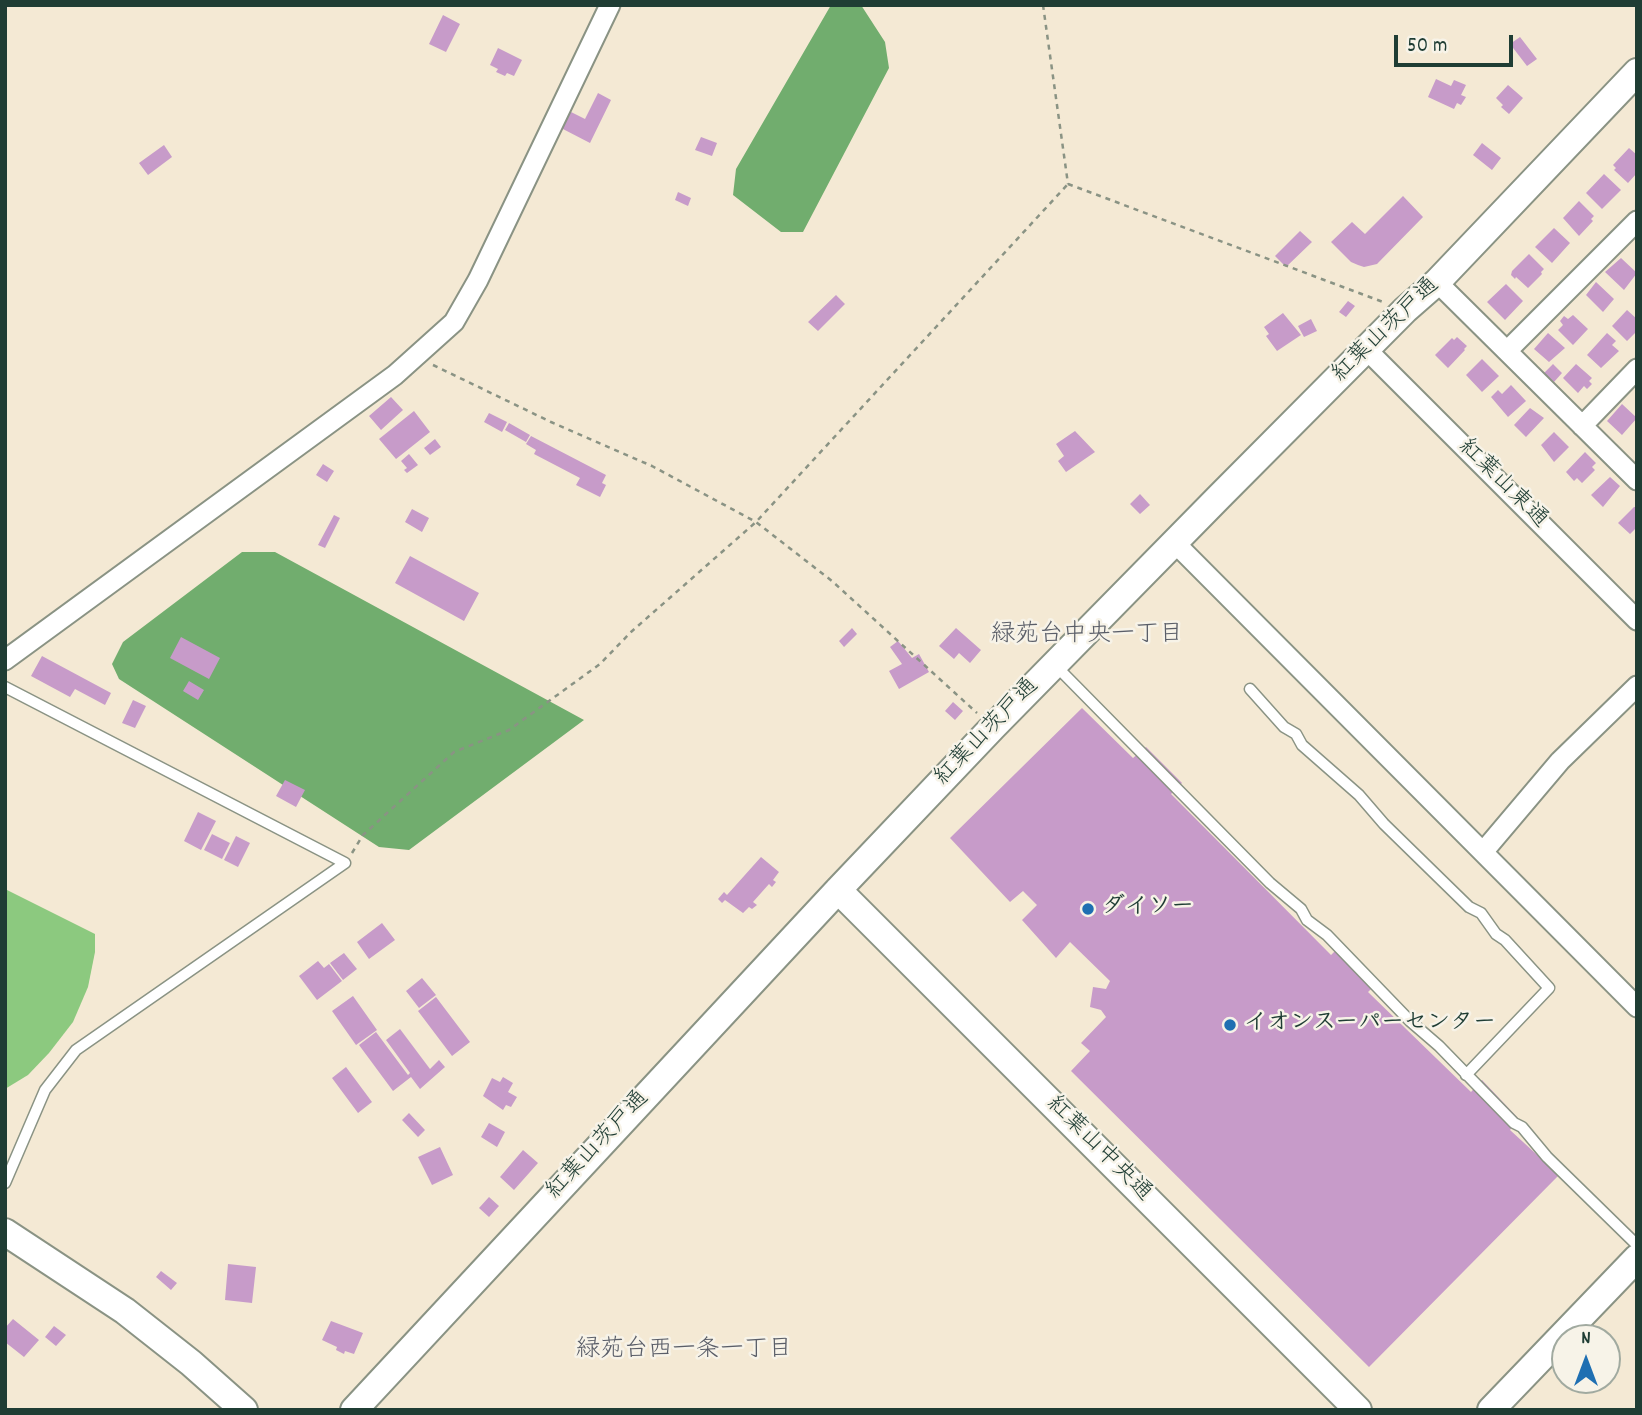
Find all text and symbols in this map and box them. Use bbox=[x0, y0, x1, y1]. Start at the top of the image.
scale bar bbox=[1397, 21, 1516, 65]
text: 50 m bbox=[1407, 32, 1447, 62]
street label: 紅葉山茨戸通 bbox=[1328, 273, 1446, 389]
street label: 紅葉山東通 bbox=[1452, 435, 1552, 535]
district label: 緑苑台中央一丁目 bbox=[991, 623, 1183, 651]
street label: 紅葉山茨戸通 bbox=[930, 674, 1046, 792]
place label: ダイソー bbox=[1102, 895, 1194, 923]
marker: ダイソー bbox=[1080, 901, 1096, 917]
place label: イオンスーパーセンター bbox=[1244, 1011, 1496, 1039]
marker: イオンスーパーセンター bbox=[1222, 1017, 1238, 1033]
street label: 紅葉山茨戸通 bbox=[542, 1086, 656, 1206]
street label: 紅葉山中央通 bbox=[1039, 1091, 1157, 1209]
north arrow bbox=[1551, 1324, 1621, 1394]
text: N bbox=[1581, 1326, 1591, 1353]
district label: 緑苑台西一条一丁目 bbox=[576, 1338, 792, 1366]

